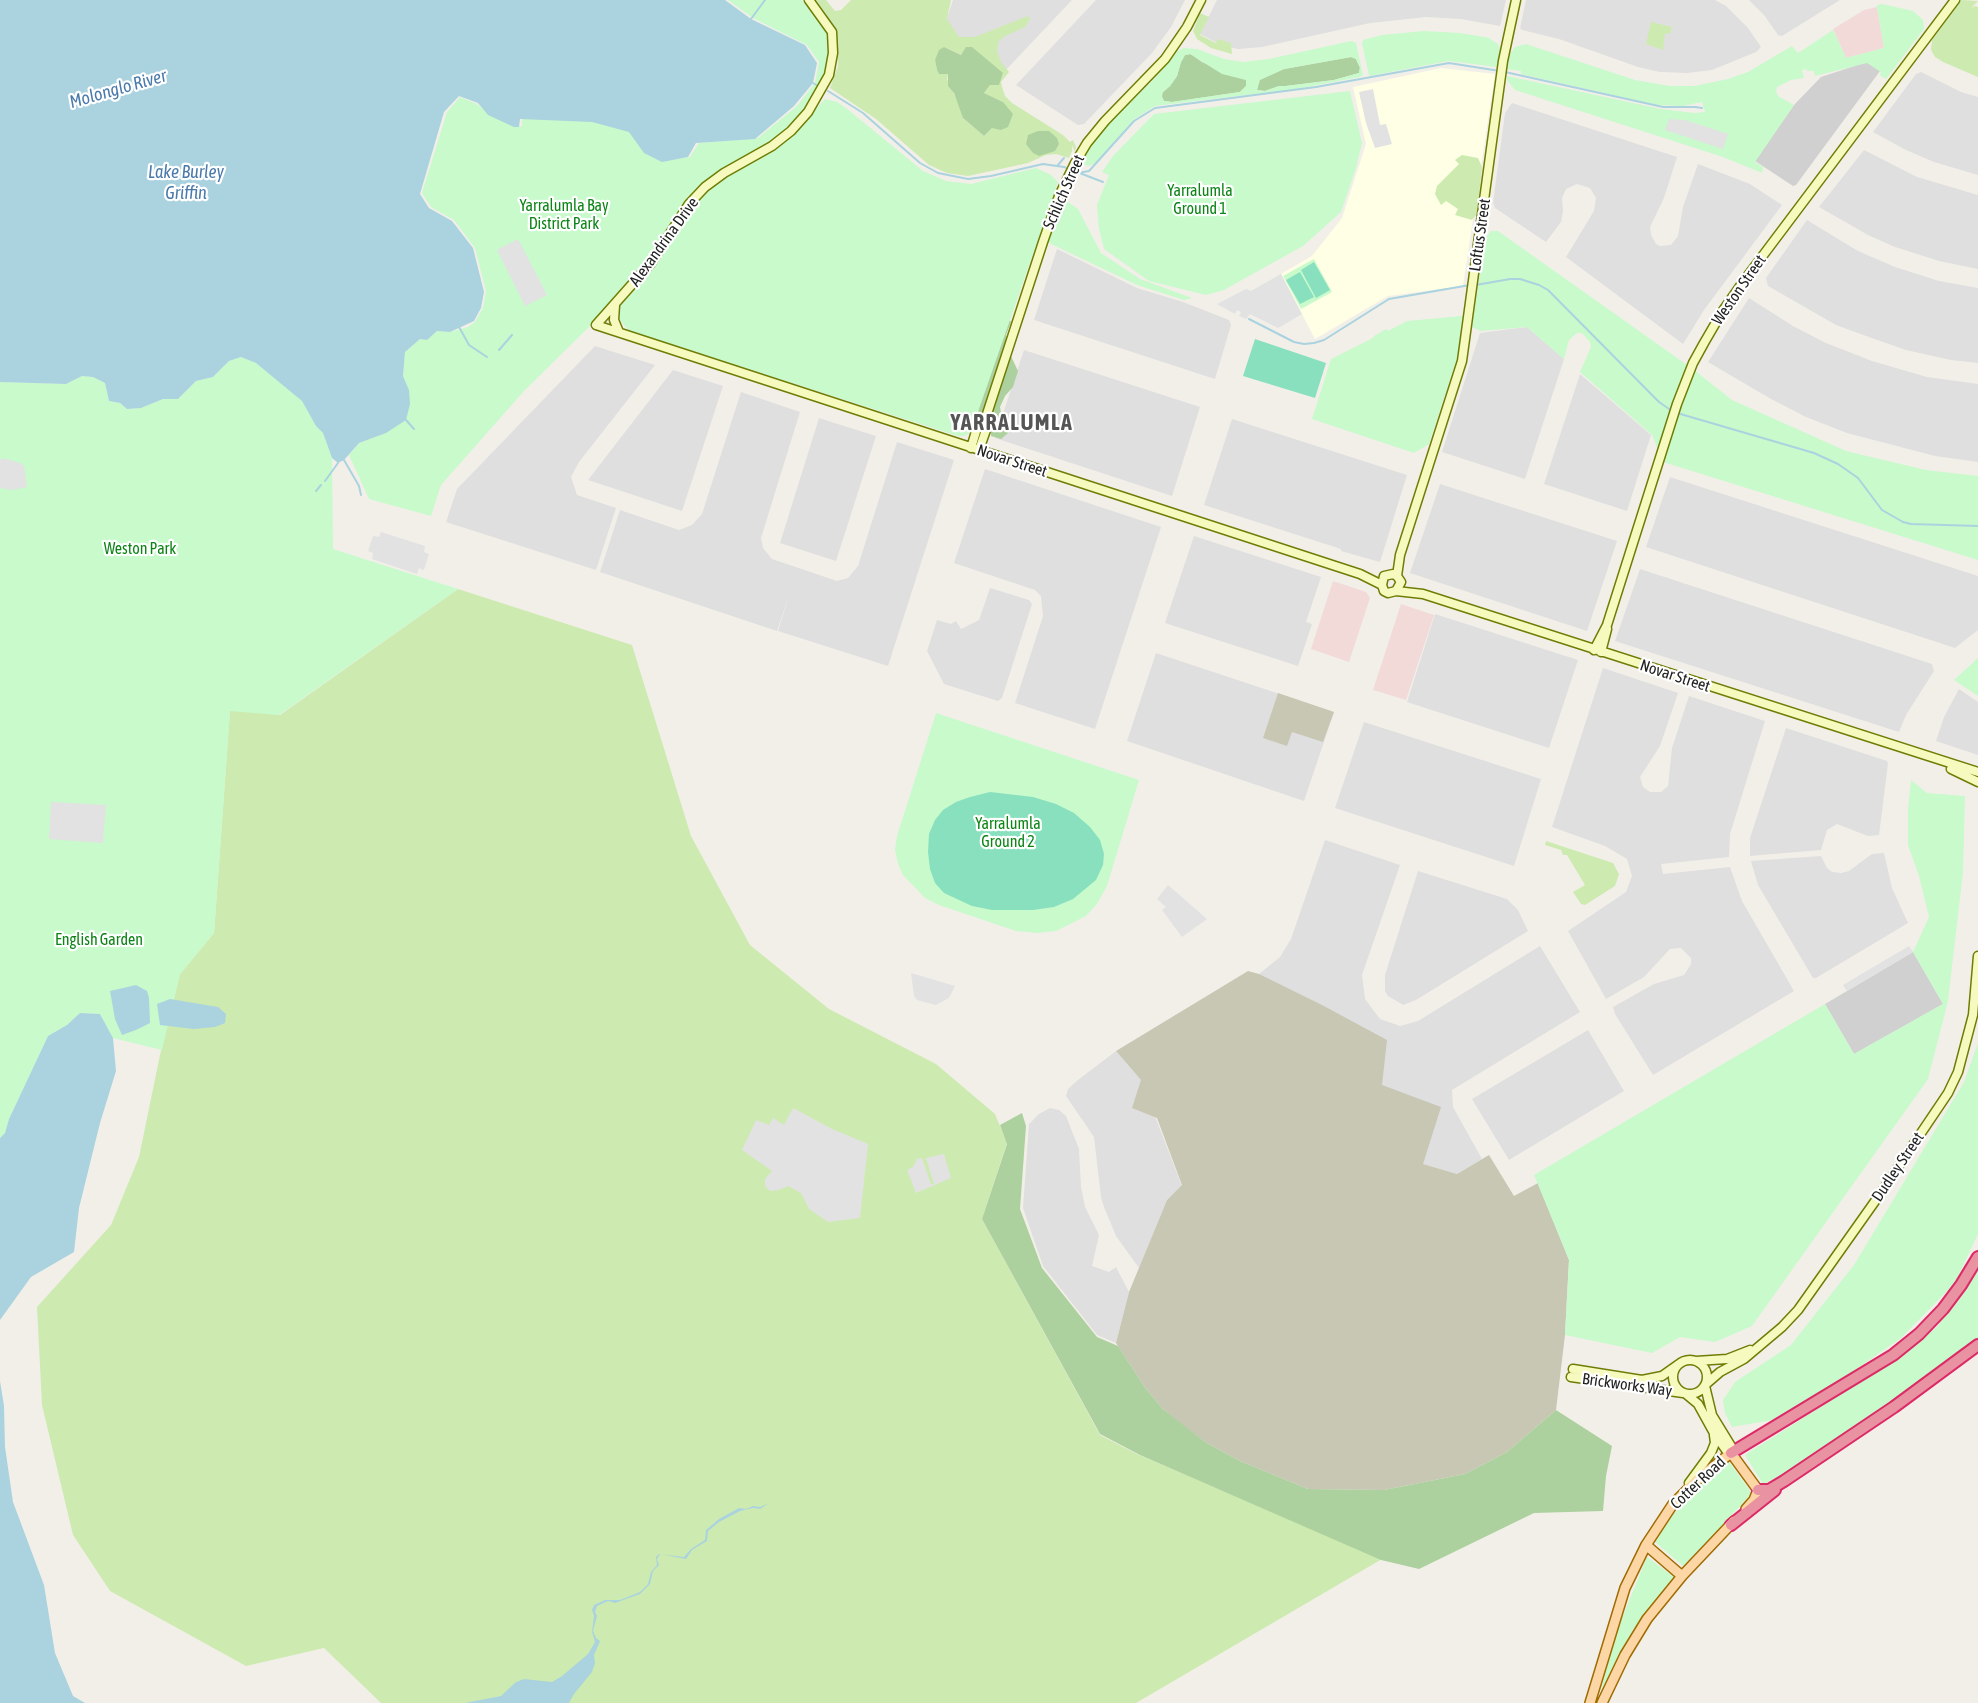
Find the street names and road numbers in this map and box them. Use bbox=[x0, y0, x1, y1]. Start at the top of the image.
street label: Schlich Street bbox=[1039, 152, 1089, 232]
street label: Alexandrina Drive bbox=[625, 194, 703, 290]
street label: Loftus Street bbox=[1465, 197, 1495, 273]
street label: Weston Street bbox=[1708, 251, 1770, 329]
street label: Novar Street bbox=[974, 441, 1050, 481]
street label: Novar Street bbox=[1637, 656, 1713, 696]
street label: Dudley Street bbox=[1868, 1129, 1928, 1205]
street label: Brickworks Way bbox=[1581, 1369, 1673, 1401]
street label: Cotter Road bbox=[1666, 1453, 1730, 1513]

